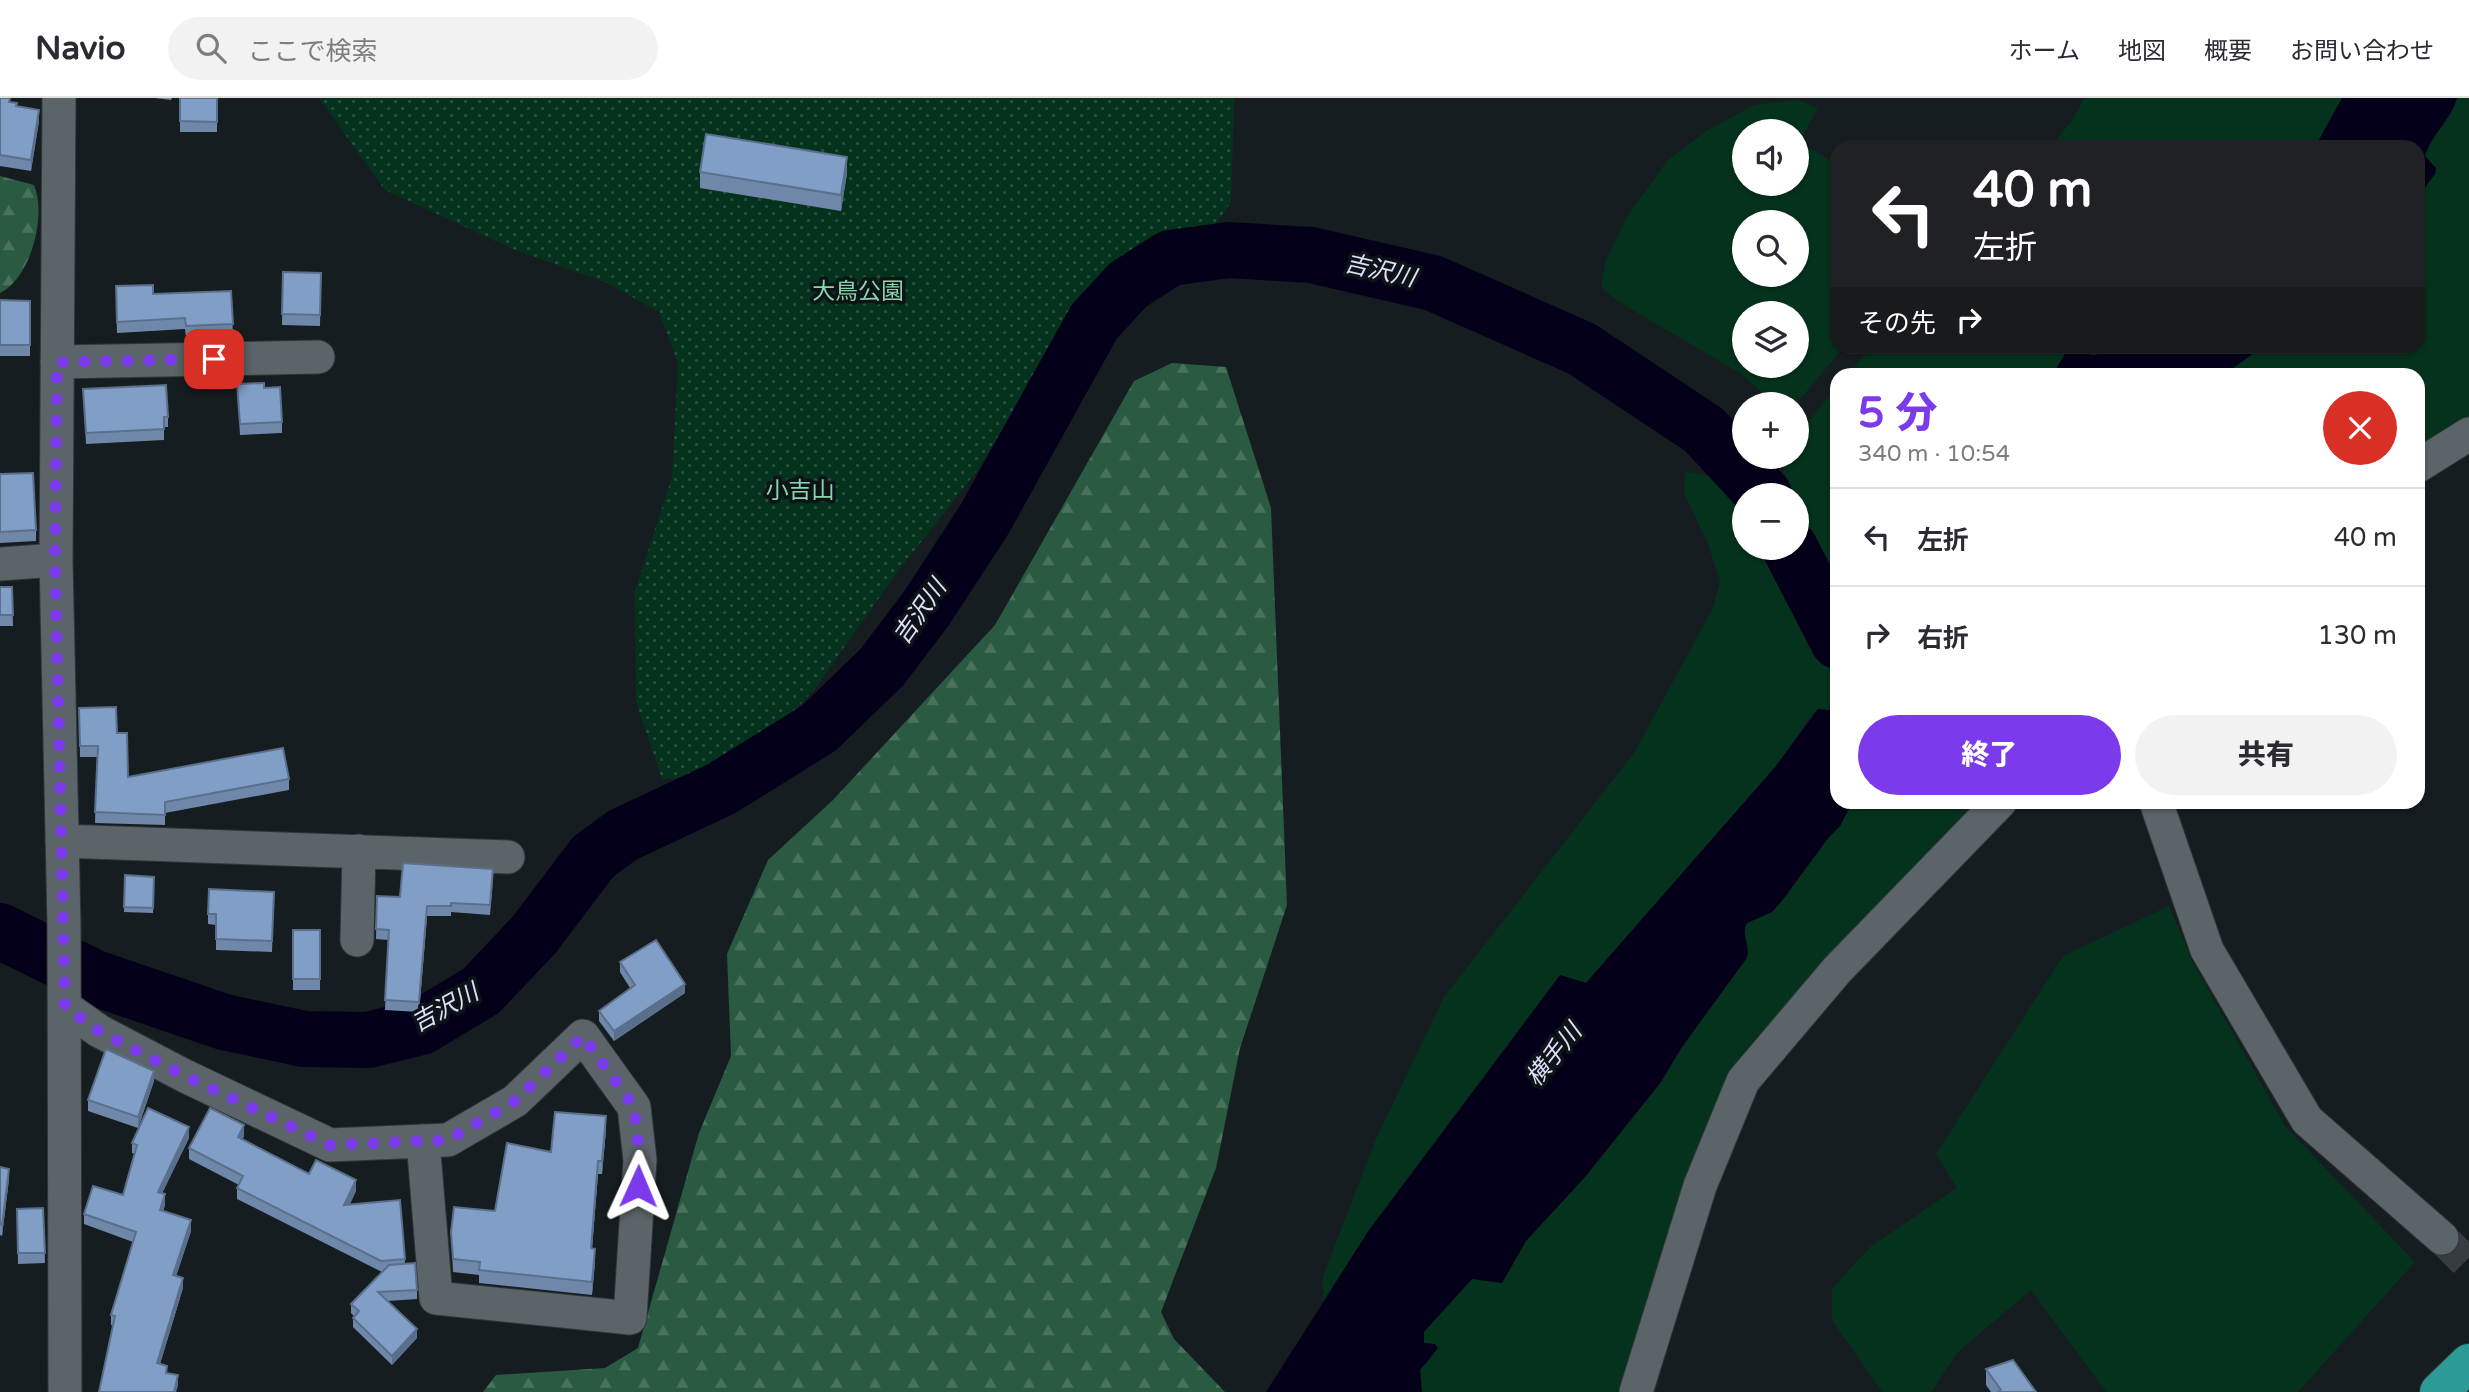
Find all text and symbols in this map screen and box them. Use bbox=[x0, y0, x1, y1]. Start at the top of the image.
search box bbox=[168, 17, 658, 80]
text: Navio bbox=[35, 29, 126, 68]
icon: search bbox=[192, 29, 230, 67]
text: ここで検索 bbox=[248, 36, 378, 67]
text: ホーム bbox=[2009, 37, 2080, 66]
text: 地図 bbox=[2118, 37, 2166, 66]
text: 概要 bbox=[2204, 37, 2252, 66]
text: お問い合わせ bbox=[2290, 37, 2434, 66]
map controls bbox=[1732, 119, 1809, 560]
button: sound bbox=[1732, 119, 1809, 196]
text: 40 m bbox=[1973, 161, 2092, 220]
icon: left bbox=[1858, 168, 1949, 259]
button: search bbox=[1732, 210, 1809, 287]
text: 左折 bbox=[1973, 229, 2037, 267]
water label: 吉沢川 bbox=[1342, 249, 1421, 294]
park label: 大鳥公園 bbox=[812, 278, 904, 306]
button: layers bbox=[1732, 301, 1809, 378]
icon: right bbox=[1950, 301, 1988, 339]
text: その先 bbox=[1858, 308, 1936, 339]
pin bbox=[184, 329, 244, 389]
icon: arrive bbox=[195, 340, 233, 378]
text: 5 分 bbox=[1858, 388, 1937, 439]
button: close bbox=[2323, 391, 2397, 465]
button: + bbox=[1732, 392, 1809, 469]
text: 340 m · 10:54 bbox=[1858, 440, 2010, 468]
park label: 小吉山 bbox=[766, 477, 835, 505]
button: − bbox=[1732, 483, 1809, 560]
icon: left bbox=[1858, 518, 1896, 556]
text: 40 m bbox=[2334, 522, 2397, 553]
text: 左折 bbox=[1917, 525, 1969, 556]
water label: 吉沢川 bbox=[887, 572, 954, 650]
icon: right bbox=[1858, 616, 1896, 654]
text: 130 m bbox=[2317, 620, 2397, 651]
text: 右折 bbox=[1917, 623, 1969, 654]
button: 終了 bbox=[1858, 715, 2121, 795]
button: 共有 bbox=[2135, 715, 2397, 795]
water label: 吉沢川 bbox=[406, 976, 486, 1038]
water label: 横手川 bbox=[1520, 1016, 1590, 1092]
position arrow bbox=[601, 1149, 675, 1223]

